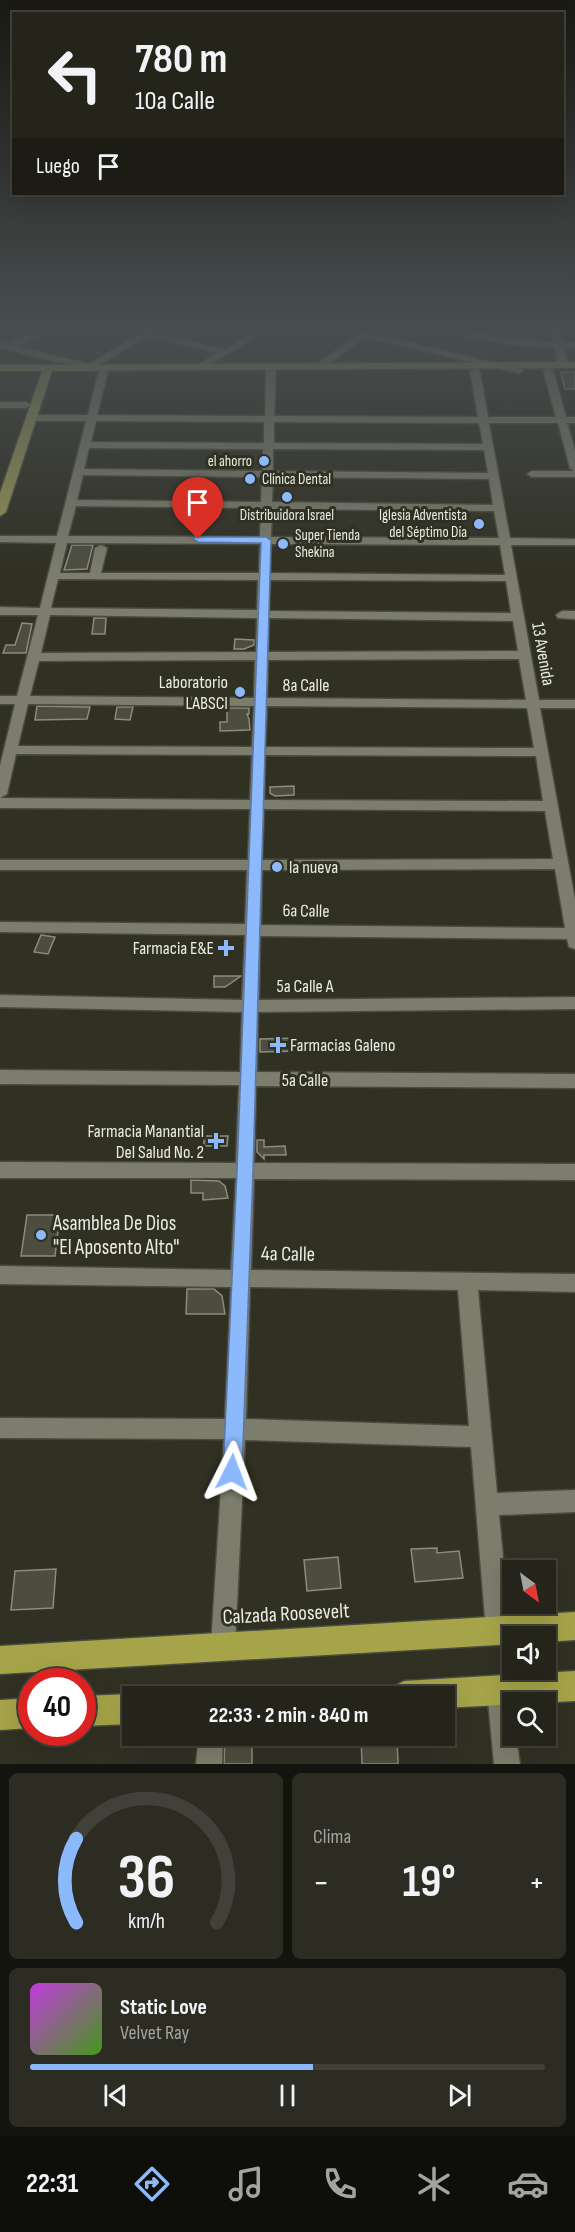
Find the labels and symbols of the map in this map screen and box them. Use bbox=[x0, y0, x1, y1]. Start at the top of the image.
place label: el ahorro bbox=[208, 452, 252, 471]
marker: el ahorro bbox=[257, 454, 271, 468]
place label: Clínica Dental bbox=[262, 470, 331, 489]
marker: Clínica Dental bbox=[243, 472, 257, 486]
pin bbox=[172, 477, 223, 539]
marker: Distribuidora Israel bbox=[280, 490, 294, 504]
place label: Distribuidora Israel bbox=[240, 506, 334, 525]
place label: Iglesia Adventista del Séptimo Día bbox=[379, 506, 467, 542]
marker: Iglesia Adventista del Séptimo Día bbox=[472, 517, 486, 531]
place label: Super Tienda Shekina bbox=[295, 526, 360, 562]
marker: Super Tienda Shekina bbox=[276, 537, 290, 551]
street label: 13 Avenida bbox=[527, 621, 559, 687]
place label: Laboratorio LABSCI bbox=[159, 672, 228, 714]
street label: 8a Calle bbox=[283, 675, 329, 696]
marker: Laboratorio LABSCI bbox=[233, 685, 247, 699]
place label: la nueva bbox=[289, 857, 338, 878]
marker: la nueva bbox=[270, 860, 284, 874]
street label: 6a Calle bbox=[282, 900, 330, 922]
place label: Farmacia E&E bbox=[133, 938, 214, 959]
marker: Farmacia E&E bbox=[219, 941, 233, 955]
street label: 5a Calle A bbox=[277, 976, 334, 997]
place label: Farmacias Galeno bbox=[290, 1035, 395, 1056]
marker: Farmacias Galeno bbox=[271, 1038, 285, 1052]
street label: 5a Calle bbox=[282, 1070, 328, 1091]
place label: Farmacia Manantial Del Salud No. 2 bbox=[87, 1121, 204, 1163]
marker: Farmacia Manantial Del Salud No. 2 bbox=[209, 1134, 223, 1148]
place label: Asamblea De Dios "El Aposento Alto" bbox=[52, 1211, 179, 1260]
marker: Asamblea De Dios "El Aposento Alto" bbox=[34, 1228, 48, 1242]
street label: 4a Calle bbox=[261, 1241, 315, 1267]
position arrow bbox=[200, 1440, 264, 1504]
north arrow bbox=[502, 1560, 556, 1614]
street label: Calzada Roosevelt bbox=[222, 1598, 350, 1630]
speed limit sign: 40 bbox=[18, 1668, 96, 1746]

